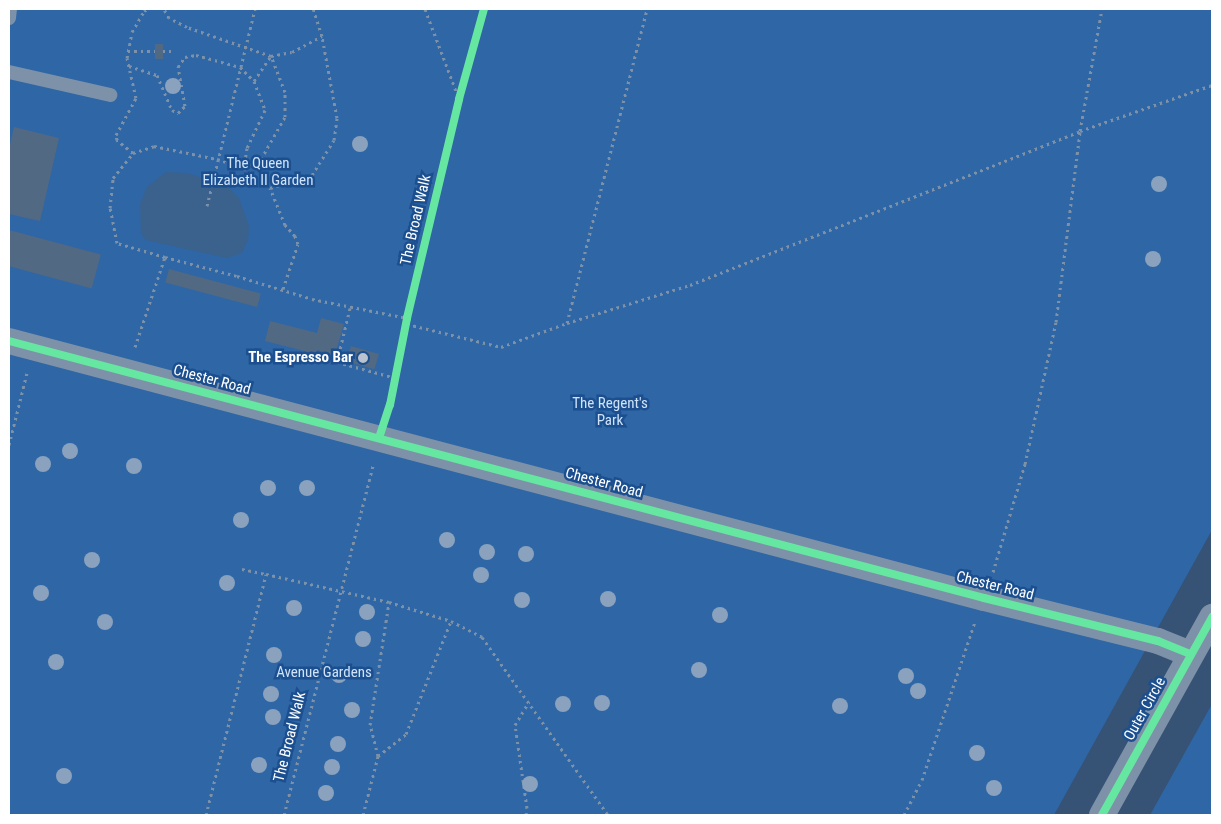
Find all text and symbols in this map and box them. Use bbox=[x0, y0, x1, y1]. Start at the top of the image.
park label: The Queen Elizabeth II Garden bbox=[203, 154, 313, 189]
street label: The Broad Walk bbox=[397, 173, 435, 267]
place label: The Espresso Bar bbox=[248, 349, 353, 367]
marker: The Espresso Bar bbox=[357, 352, 369, 364]
street label: Chester Road bbox=[171, 361, 253, 399]
park label: The Regent's Park bbox=[572, 394, 648, 429]
street label: Chester Road bbox=[563, 464, 645, 502]
street label: Chester Road bbox=[954, 568, 1036, 604]
park label: Avenue Gardens bbox=[276, 664, 372, 682]
street label: Outer Circle bbox=[1120, 674, 1170, 744]
street label: The Broad Walk bbox=[270, 690, 310, 784]

